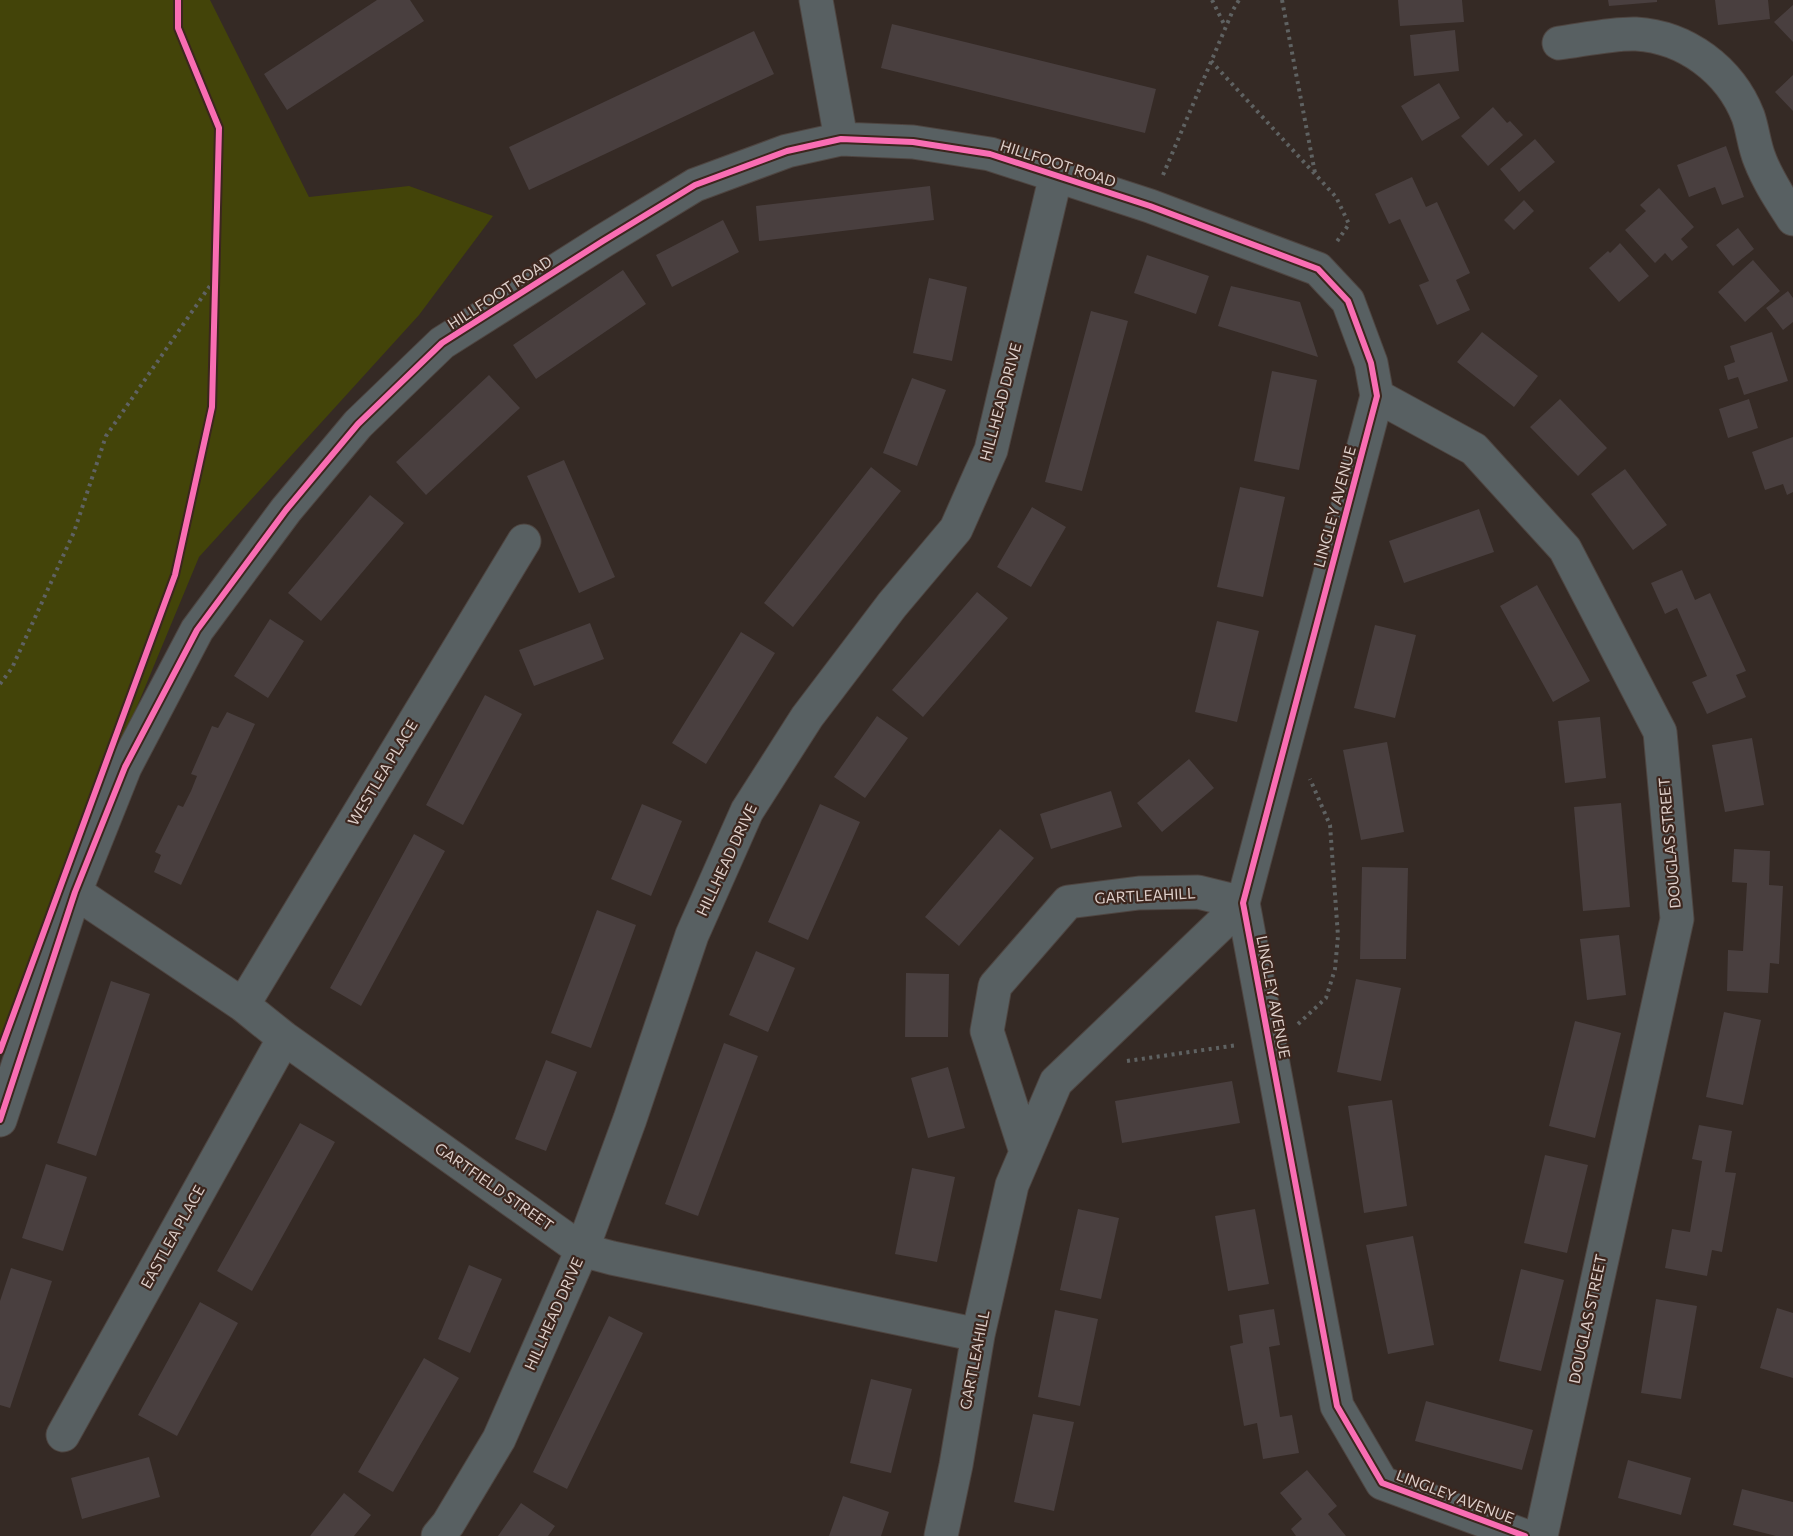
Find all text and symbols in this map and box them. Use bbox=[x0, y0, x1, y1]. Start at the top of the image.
street label: HILLFOOT ROAD bbox=[998, 136, 1119, 190]
street label: HILLFOOT ROAD bbox=[444, 252, 555, 333]
street label: HILLHEAD DRIVE bbox=[976, 341, 1024, 463]
street label: LINGLEY AVENUE bbox=[1309, 444, 1359, 569]
street label: WESTLEA PLACE bbox=[343, 716, 421, 829]
street label: DOUGLAS STREET bbox=[1654, 776, 1684, 909]
street label: HILLHEAD DRIVE bbox=[692, 801, 760, 918]
street label: GARTLEAHILL bbox=[1094, 883, 1196, 907]
street label: LINGLEY AVENUE bbox=[1253, 934, 1295, 1060]
street label: GARTFIELD STREET bbox=[432, 1138, 558, 1234]
street label: EASTLEA PLACE bbox=[136, 1182, 208, 1291]
street label: DOUGLAS STREET bbox=[1565, 1252, 1610, 1385]
street label: HILLHEAD DRIVE bbox=[520, 1254, 586, 1373]
street label: GARTLEAHILL bbox=[956, 1308, 993, 1411]
street label: LINGLEY AVENUE bbox=[1394, 1465, 1517, 1527]

